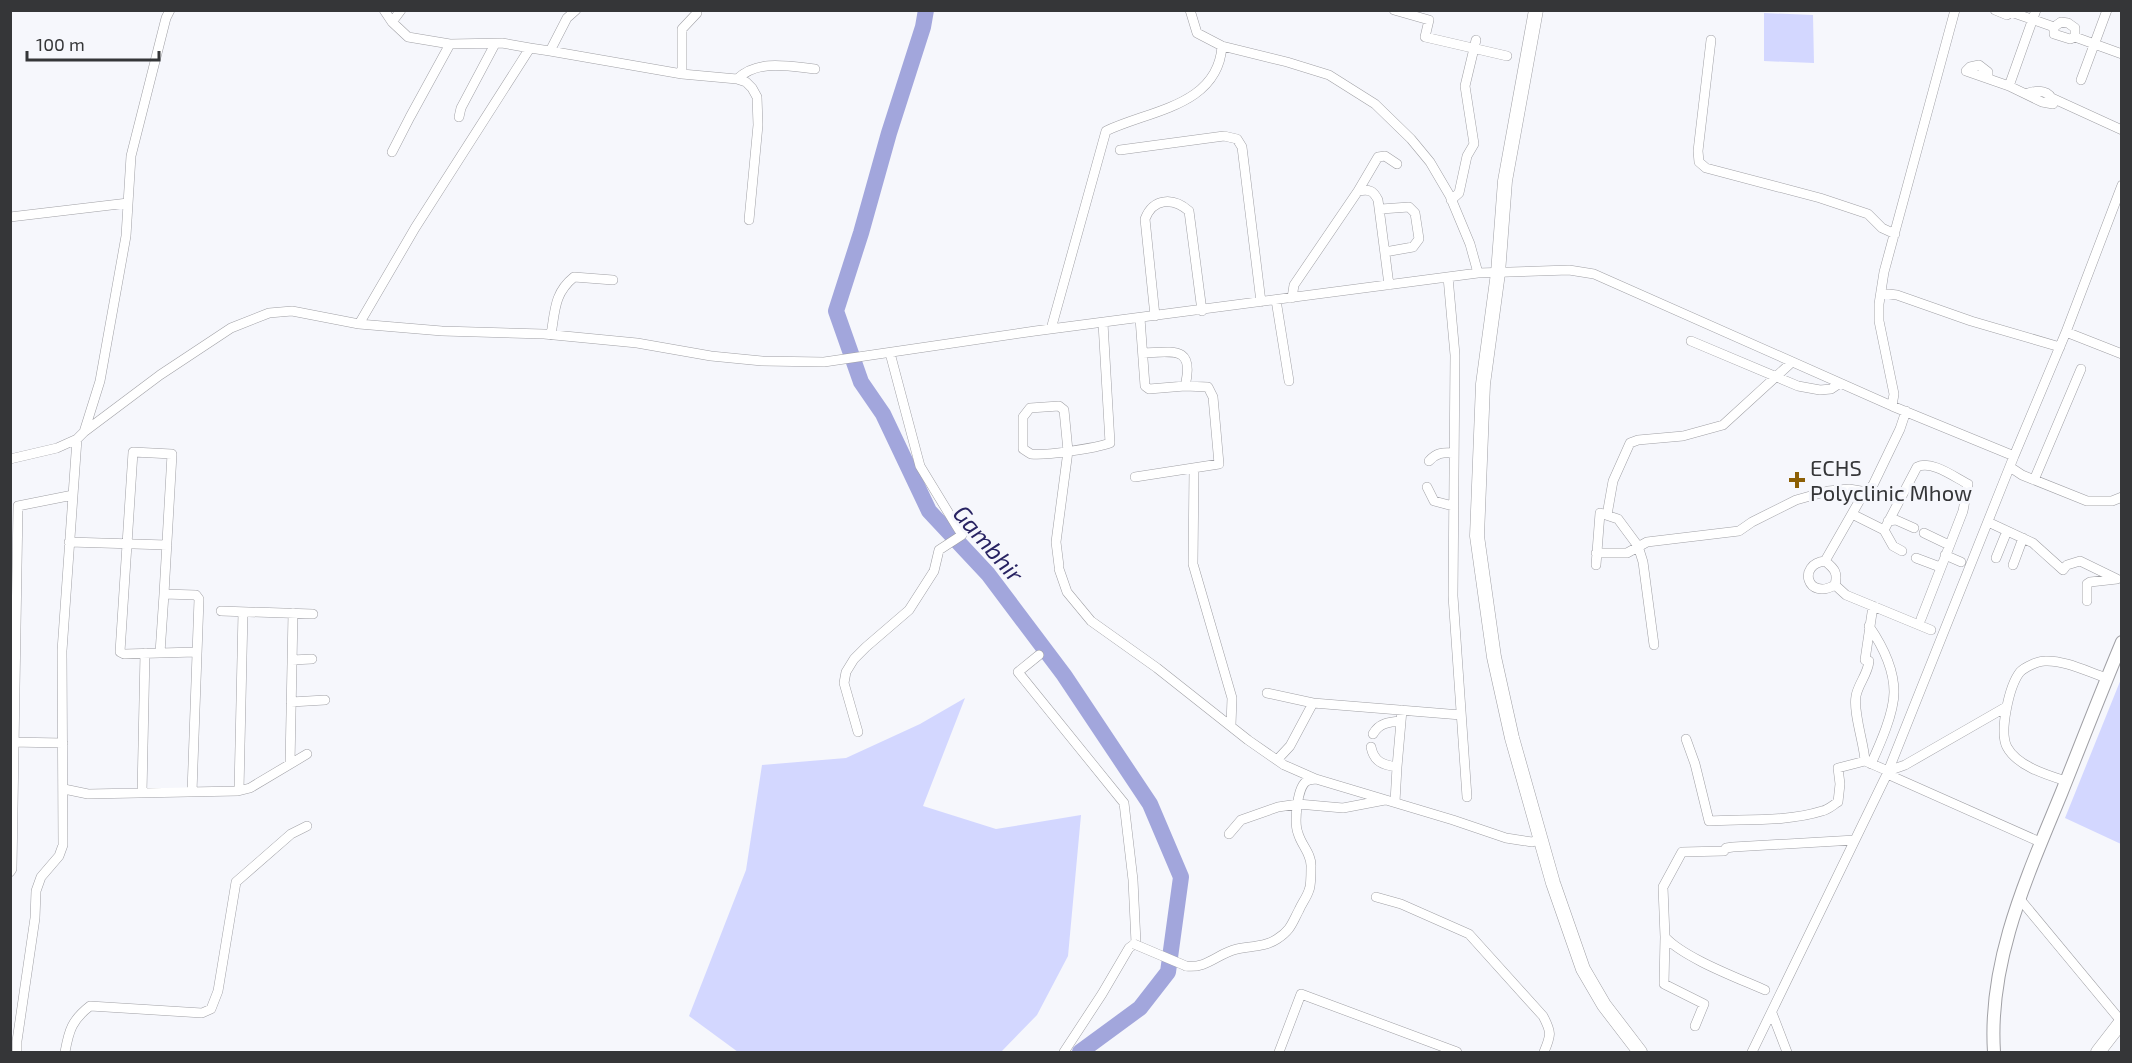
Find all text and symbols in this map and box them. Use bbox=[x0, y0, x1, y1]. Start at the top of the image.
scale bar bbox=[27, 24, 159, 62]
text: 100 m bbox=[36, 33, 85, 55]
place label: ECHS Polyclinic Mhow bbox=[1810, 454, 1972, 505]
marker: ECHS Polyclinic Mhow bbox=[1788, 471, 1806, 489]
water label: Gambhir bbox=[948, 498, 1031, 588]

